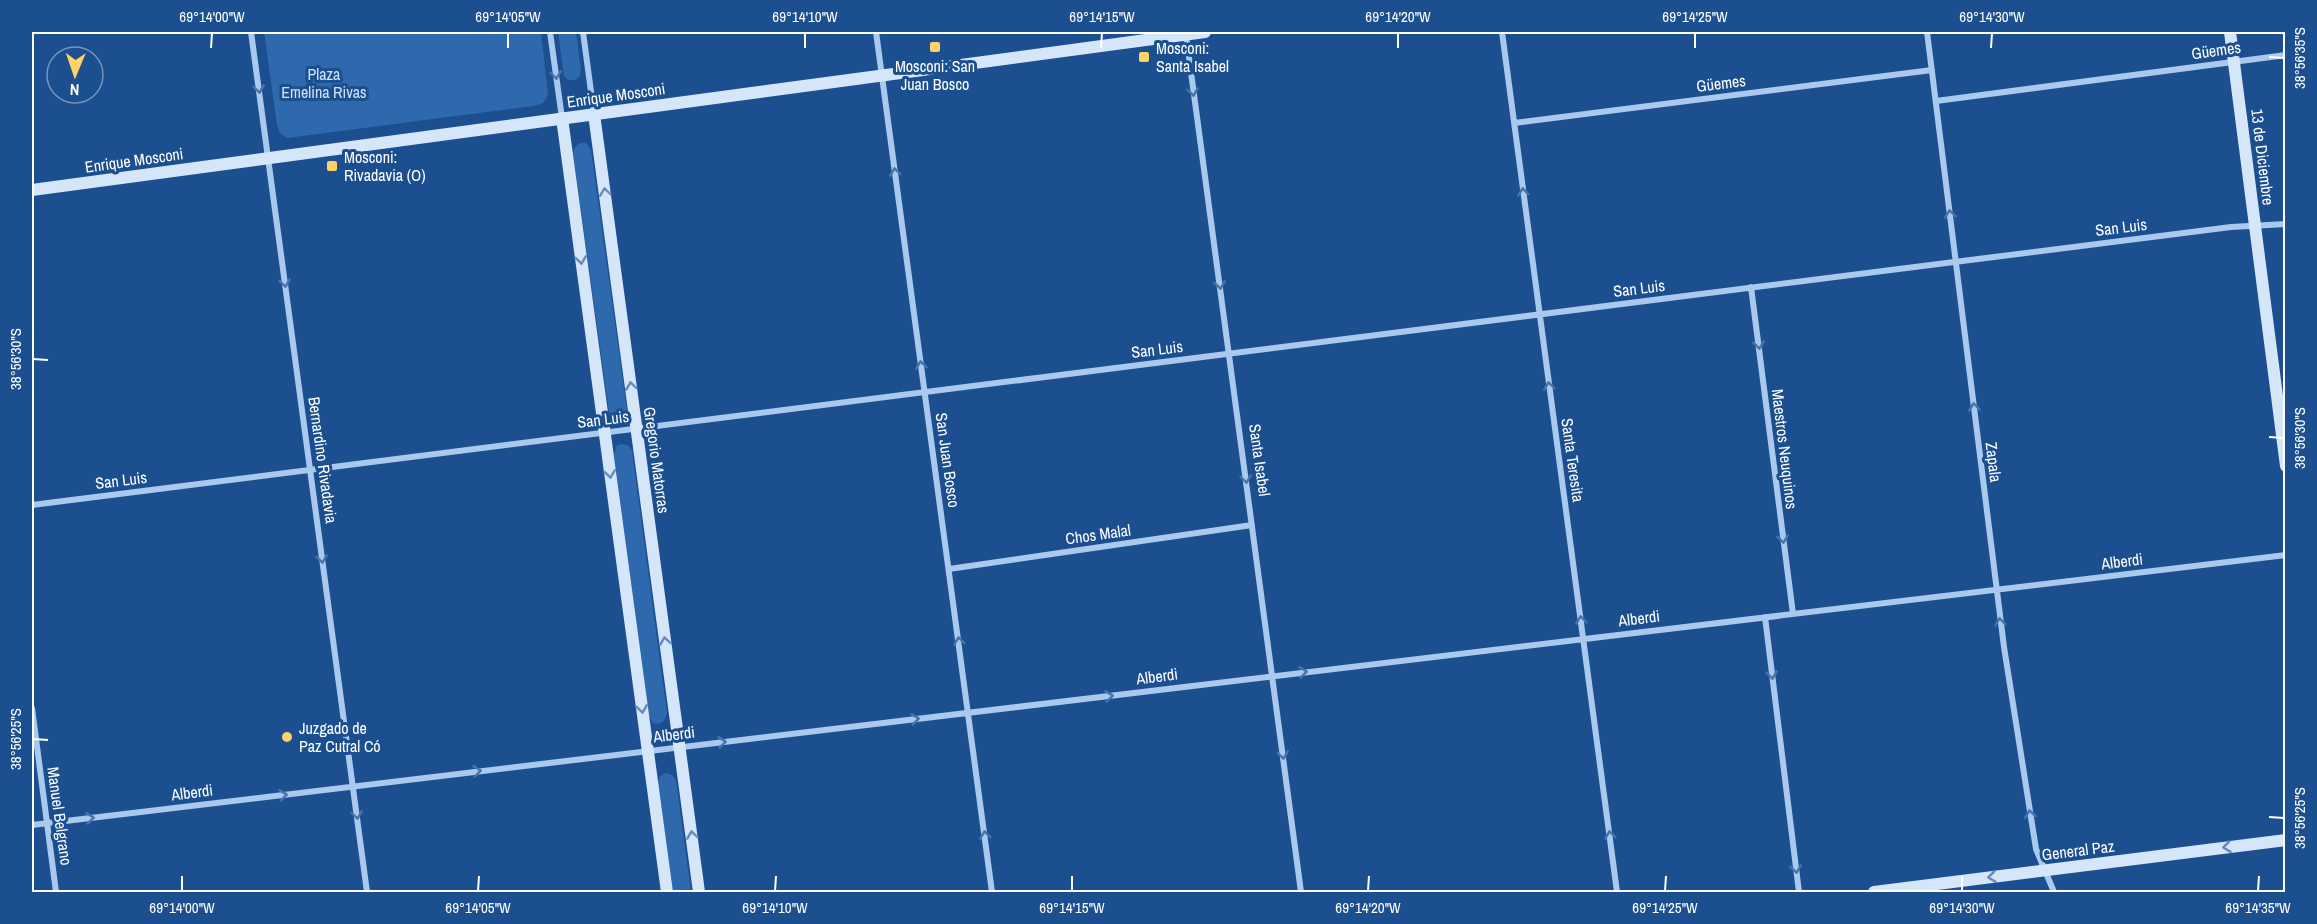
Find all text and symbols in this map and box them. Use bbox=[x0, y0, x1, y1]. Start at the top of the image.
text: 69°14'00"W bbox=[179, 6, 245, 27]
text: 69°14'05"W bbox=[475, 6, 541, 27]
text: 69°14'10"W bbox=[772, 6, 838, 27]
text: 69°14'15"W bbox=[1069, 6, 1135, 27]
text: 69°14'20"W bbox=[1365, 6, 1431, 27]
text: 69°14'25"W bbox=[1662, 6, 1728, 27]
text: 69°14'30"W bbox=[1959, 6, 2025, 27]
text: 38°56'35"S bbox=[2289, 27, 2310, 89]
street label: Güemes bbox=[2190, 36, 2242, 64]
place label: Mosconi: Santa Isabel bbox=[1156, 37, 1229, 77]
marker: Mosconi: San Juan Bosco bbox=[928, 40, 942, 54]
north arrow bbox=[45, 45, 105, 105]
marker: Mosconi: Santa Isabel bbox=[1137, 50, 1151, 64]
place label: Mosconi: San Juan Bosco bbox=[895, 55, 975, 95]
park label: Plaza Emelina Rivas bbox=[281, 63, 367, 103]
street label: Güemes bbox=[1695, 69, 1747, 97]
one-way arrow bbox=[550, 70, 562, 80]
street label: Enrique Mosconi bbox=[565, 77, 667, 113]
text: N bbox=[69, 79, 80, 101]
one-way arrow bbox=[252, 85, 264, 94]
one-way arrow bbox=[1187, 88, 1199, 97]
street label: 13 de Diciembre bbox=[2246, 108, 2280, 206]
street label: Enrique Mosconi bbox=[83, 142, 185, 178]
place label: Mosconi: Rivadavia (O) bbox=[344, 146, 426, 186]
marker: Mosconi: Rivadavia (O) bbox=[325, 159, 339, 173]
one-way arrow bbox=[890, 167, 902, 176]
one-way arrow bbox=[599, 188, 611, 197]
one-way arrow bbox=[1518, 188, 1530, 197]
one-way arrow bbox=[1944, 209, 1957, 218]
street label: San Luis bbox=[2094, 213, 2148, 241]
one-way arrow bbox=[574, 255, 587, 264]
street label: San Luis bbox=[1612, 274, 1666, 302]
one-way arrow bbox=[278, 278, 290, 287]
one-way arrow bbox=[1213, 281, 1225, 290]
text: 38°56'30"S bbox=[5, 328, 26, 390]
street label: San Luis bbox=[1130, 335, 1184, 363]
one-way arrow bbox=[1752, 341, 1764, 350]
one-way arrow bbox=[916, 360, 928, 369]
one-way arrow bbox=[625, 381, 637, 390]
one-way arrow bbox=[1544, 381, 1556, 390]
street label: Maestros Neuquinos bbox=[1767, 388, 1803, 510]
street label: Bernardino Rivadavia bbox=[303, 395, 343, 525]
one-way arrow bbox=[1968, 403, 1981, 412]
street label: San Luis bbox=[576, 405, 630, 433]
street label: Gregorio Matorras bbox=[639, 405, 675, 515]
text: 38°56'30"S bbox=[2289, 407, 2310, 469]
street label: San Juan Bosco bbox=[930, 411, 966, 509]
street label: Santa Teresita bbox=[1556, 417, 1590, 504]
street label: Santa Isabel bbox=[1244, 422, 1276, 498]
street label: Zapala bbox=[1981, 441, 2007, 484]
street label: San Luis bbox=[94, 466, 148, 494]
one-way arrow bbox=[603, 469, 616, 478]
one-way arrow bbox=[1239, 474, 1251, 483]
street label: Chos Malal bbox=[1064, 519, 1132, 549]
one-way arrow bbox=[1777, 534, 1789, 544]
street label: Alberdi bbox=[2099, 548, 2144, 575]
one-way arrow bbox=[316, 555, 328, 564]
street label: Alberdi bbox=[1616, 605, 1661, 632]
one-way arrow bbox=[1575, 616, 1587, 625]
one-way arrow bbox=[1995, 617, 2007, 626]
one-way arrow bbox=[660, 637, 672, 646]
one-way arrow bbox=[953, 637, 965, 646]
street label: Alberdi bbox=[1134, 663, 1179, 690]
one-way arrow bbox=[1298, 667, 1307, 679]
one-way arrow bbox=[1766, 670, 1778, 680]
one-way arrow bbox=[1104, 690, 1114, 702]
one-way arrow bbox=[635, 704, 647, 713]
text: 38°56'25"S bbox=[5, 708, 26, 770]
one-way arrow bbox=[911, 713, 920, 726]
place label: Juzgado de Paz Cutral Có bbox=[299, 717, 381, 757]
street label: Alberdi bbox=[651, 721, 696, 748]
marker: Juzgado de Paz Cutral Có bbox=[280, 730, 294, 744]
one-way arrow bbox=[717, 736, 726, 749]
one-way arrow bbox=[1276, 751, 1288, 760]
street label: Manuel Belgrano bbox=[42, 765, 78, 867]
one-way arrow bbox=[472, 766, 481, 778]
street label: Alberdi bbox=[169, 779, 214, 806]
text: 38°56'25"S bbox=[2289, 787, 2310, 849]
one-way arrow bbox=[279, 789, 288, 801]
one-way arrow bbox=[350, 810, 362, 819]
one-way arrow bbox=[2025, 810, 2037, 819]
one-way arrow bbox=[85, 812, 94, 825]
one-way arrow bbox=[686, 830, 698, 839]
one-way arrow bbox=[979, 830, 991, 839]
one-way arrow bbox=[1604, 830, 1616, 839]
street label: General Paz bbox=[2040, 835, 2116, 865]
one-way arrow bbox=[2223, 841, 2232, 853]
one-way arrow bbox=[1789, 864, 1802, 873]
one-way arrow bbox=[1988, 871, 1997, 883]
text: 69°14'00"W bbox=[149, 897, 215, 918]
text: 69°14'05"W bbox=[445, 897, 511, 918]
text: 69°14'10"W bbox=[742, 897, 808, 918]
text: 69°14'15"W bbox=[1039, 897, 1105, 918]
text: 69°14'20"W bbox=[1335, 897, 1401, 918]
text: 69°14'25"W bbox=[1632, 897, 1698, 918]
text: 69°14'30"W bbox=[1929, 897, 1995, 918]
text: 69°14'35"W bbox=[2225, 897, 2291, 918]

